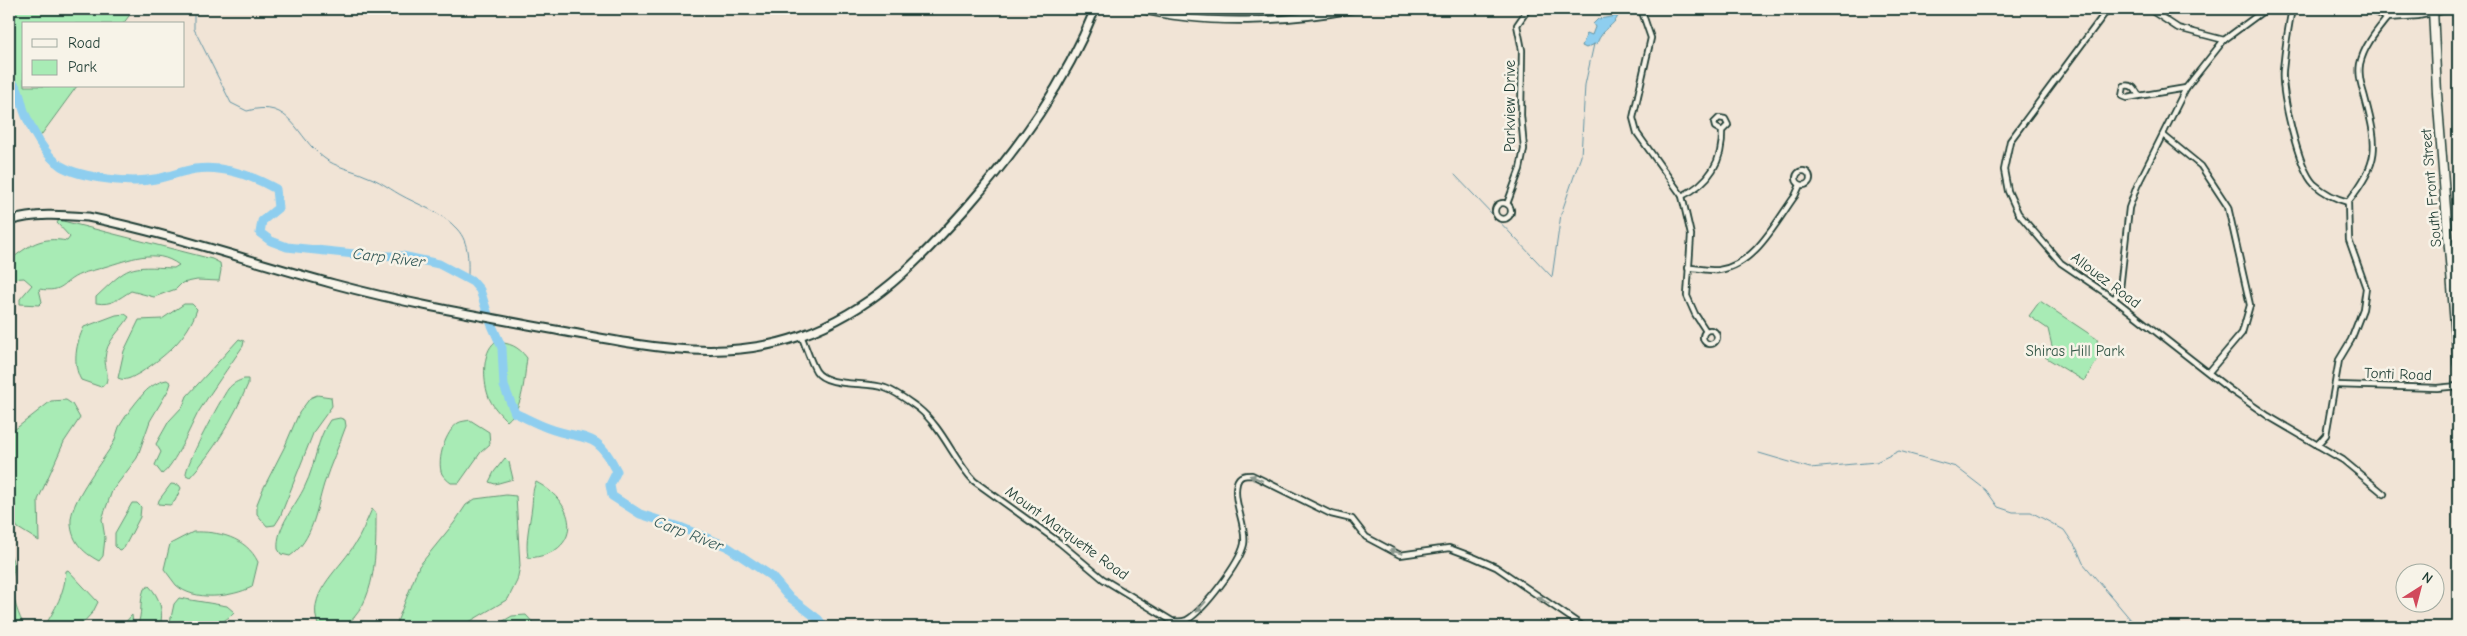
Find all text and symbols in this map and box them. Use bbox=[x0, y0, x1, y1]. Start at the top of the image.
legend bbox=[22, 22, 185, 88]
text: Road bbox=[68, 34, 100, 52]
text: Park bbox=[68, 58, 97, 76]
street label: Parkview Drive bbox=[1501, 59, 1519, 152]
street label: South Front Street bbox=[2417, 127, 2445, 248]
water label: Carp River bbox=[352, 245, 427, 271]
street label: Allouez Road bbox=[2068, 248, 2144, 312]
park label: Shiras Hill Park bbox=[2026, 342, 2125, 360]
street label: Tonti Road bbox=[2364, 364, 2432, 384]
one-way arrow bbox=[1248, 474, 1263, 482]
street label: Mount Marquette Road bbox=[1002, 482, 1132, 584]
water label: Carp River bbox=[652, 513, 726, 556]
one-way arrow bbox=[1388, 548, 1403, 556]
north arrow bbox=[2394, 564, 2444, 614]
text: N bbox=[2419, 568, 2436, 587]
one-way arrow bbox=[1536, 596, 1550, 605]
one-way arrow bbox=[1195, 601, 1207, 613]

